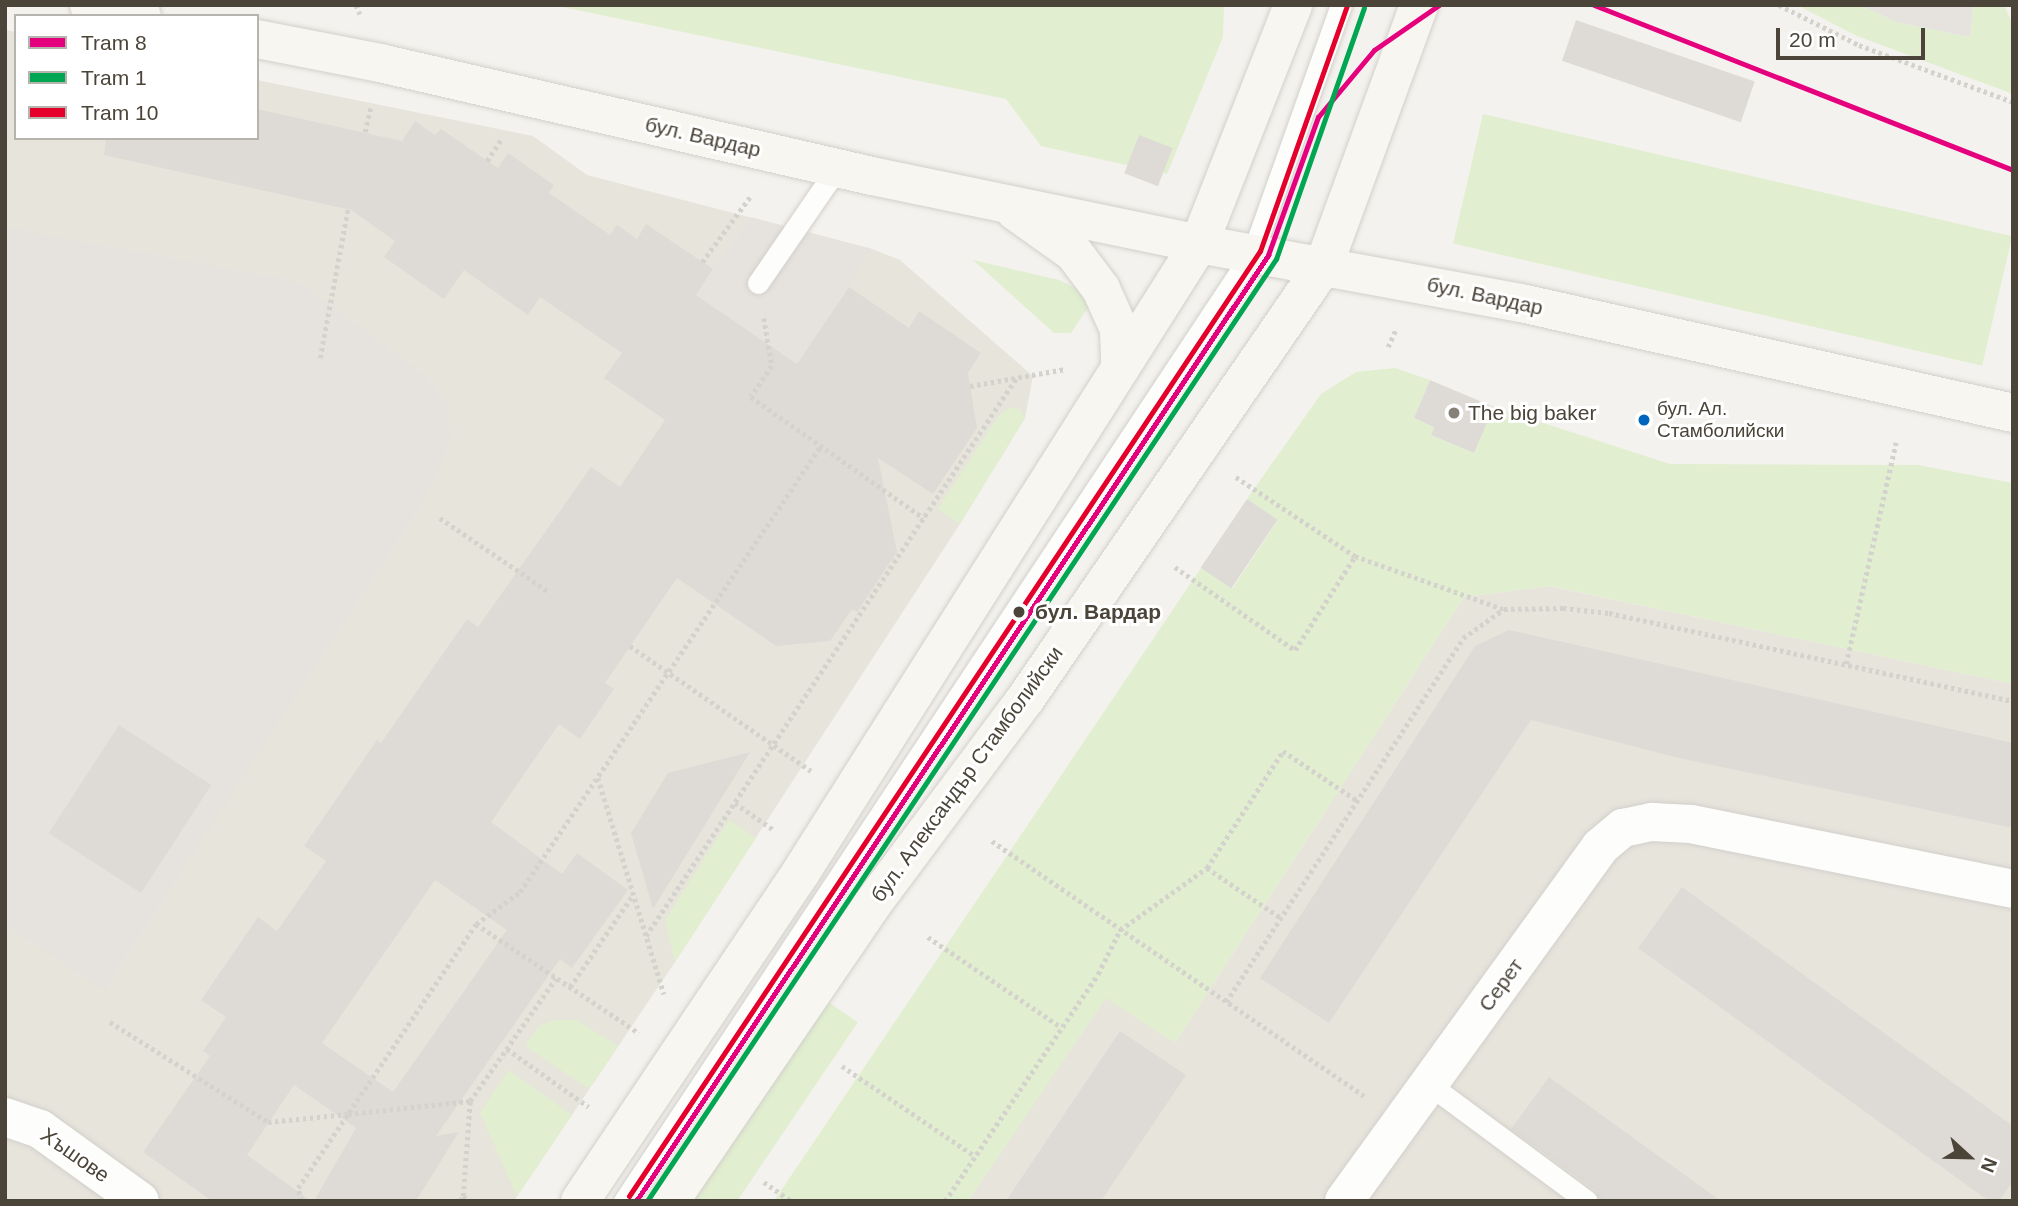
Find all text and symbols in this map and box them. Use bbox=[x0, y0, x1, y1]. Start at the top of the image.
legend bbox=[14, 14, 259, 140]
scale bar bbox=[1780, 14, 1929, 58]
text: 20 m bbox=[1789, 28, 1836, 51]
text: Tram 8 bbox=[81, 31, 147, 54]
text: Tram 1 bbox=[81, 66, 147, 89]
text: Tram 10 bbox=[81, 101, 158, 124]
street label: бул. Вардар bbox=[643, 111, 763, 163]
street label: бул. Вардар bbox=[1425, 271, 1545, 321]
place label: бул. Ал. Стамболийски bbox=[1657, 398, 1784, 442]
place label: The big baker bbox=[1468, 400, 1596, 426]
marker: The big baker bbox=[1446, 405, 1462, 421]
marker: бул. Ал. Стамболийски bbox=[1637, 413, 1651, 427]
place label: бул. Вардар bbox=[1035, 599, 1161, 625]
marker: бул. Вардар bbox=[1009, 602, 1029, 622]
street label: бул. Александър Стамболийски bbox=[866, 641, 1068, 907]
street label: Серет bbox=[1473, 954, 1529, 1016]
street label: Хъшове bbox=[36, 1122, 114, 1188]
north arrow bbox=[1934, 1122, 2004, 1192]
text: N bbox=[1977, 1155, 2001, 1175]

